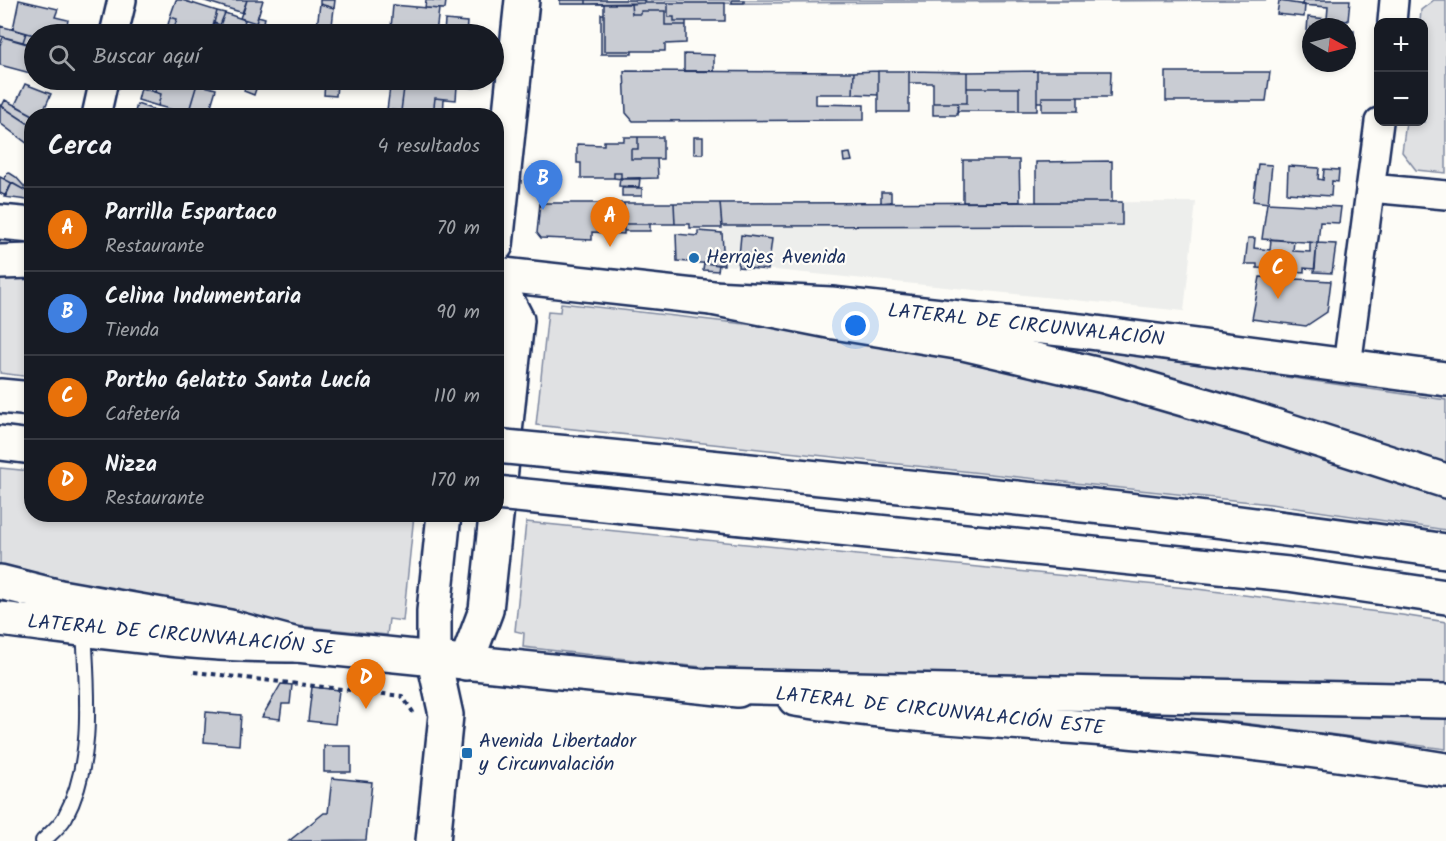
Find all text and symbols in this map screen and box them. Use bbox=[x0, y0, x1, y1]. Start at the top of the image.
north arrow bbox=[1302, 18, 1356, 72]
map controls bbox=[1374, 18, 1428, 126]
button: + bbox=[1374, 18, 1428, 72]
search box bbox=[24, 24, 504, 90]
text: Buscar aquí bbox=[93, 40, 200, 75]
icon: search bbox=[45, 41, 78, 74]
button: − bbox=[1374, 72, 1428, 126]
text: Cerca bbox=[48, 126, 112, 168]
text: 4 resultados bbox=[378, 131, 480, 163]
pin: B bbox=[524, 160, 562, 210]
text: Parrilla Espartaco bbox=[105, 196, 277, 231]
pin: A bbox=[590, 198, 630, 247]
text: A bbox=[61, 213, 74, 245]
text: 70 m bbox=[437, 213, 480, 245]
text: Restaurante bbox=[105, 231, 204, 263]
place label: Herrajes Avenida bbox=[706, 242, 846, 274]
pin: C bbox=[1258, 250, 1298, 299]
marker: Herrajes Avenida bbox=[687, 251, 701, 265]
text: Celina Indumentaria bbox=[105, 280, 301, 315]
street label: LATERAL DE CIRCUNVALACIÓN bbox=[886, 296, 1166, 356]
text: B bbox=[61, 297, 74, 329]
text: 90 m bbox=[436, 297, 480, 329]
your location bbox=[841, 311, 870, 340]
text: Tienda bbox=[105, 315, 159, 347]
text: Portho Gelatto Santa Lucía bbox=[105, 364, 371, 399]
text: C bbox=[61, 381, 74, 413]
text: 110 m bbox=[434, 381, 480, 413]
text: Cafetería bbox=[105, 399, 180, 431]
text: Nizza bbox=[105, 448, 157, 483]
text: D bbox=[61, 465, 74, 497]
text: 170 m bbox=[431, 465, 480, 497]
text: Restaurante bbox=[105, 483, 204, 515]
street label: LATERAL DE CIRCUNVALACIÓN SE bbox=[26, 607, 337, 665]
pin: D bbox=[346, 660, 386, 709]
street label: LATERAL DE CIRCUNVALACIÓN ESTE bbox=[774, 679, 1107, 745]
place label: Avenida Libertador y Circunvalación bbox=[478, 726, 637, 781]
marker: Avenida Libertador y Circunvalación bbox=[460, 746, 474, 760]

